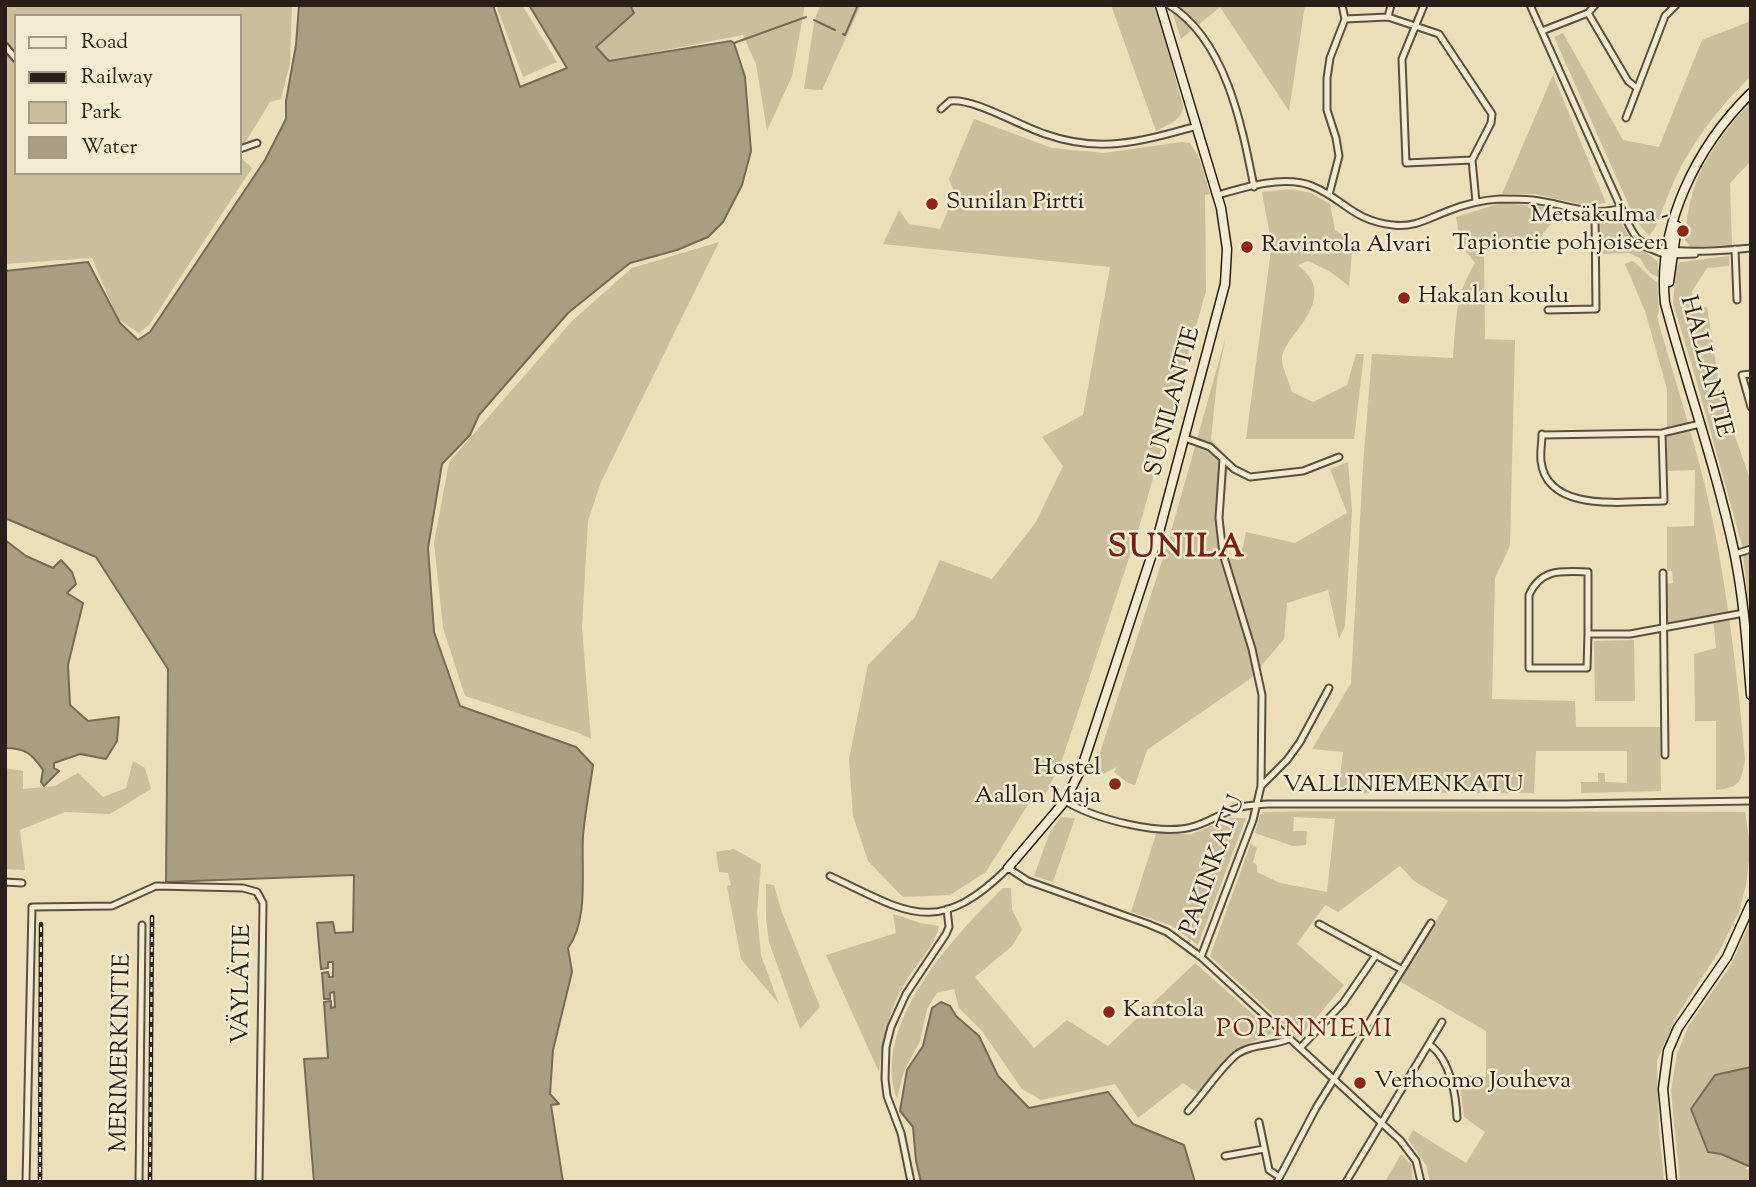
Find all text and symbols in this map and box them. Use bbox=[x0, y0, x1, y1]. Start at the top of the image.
legend bbox=[14, 14, 242, 175]
text: Road bbox=[81, 28, 128, 58]
text: Railway bbox=[81, 63, 153, 93]
text: Park bbox=[81, 98, 121, 128]
text: Water bbox=[81, 133, 137, 163]
place label: Sunilan Pirtti bbox=[946, 190, 1084, 218]
marker: Sunilan Pirtti bbox=[924, 196, 940, 212]
place label: Metsäkulma - Tapiontie pohjoiseen bbox=[1452, 203, 1669, 259]
marker: Metsäkulma - Tapiontie pohjoiseen bbox=[1675, 223, 1691, 239]
place label: Ravintola Alvari bbox=[1261, 233, 1431, 261]
marker: Ravintola Alvari bbox=[1239, 239, 1255, 255]
place label: Hakalan koulu bbox=[1418, 284, 1569, 312]
marker: Hakalan koulu bbox=[1396, 290, 1412, 306]
street label: HALLANTIE bbox=[1671, 293, 1737, 441]
street label: SUNILANTIE bbox=[1141, 324, 1209, 480]
district label: SUNILA bbox=[1109, 532, 1245, 570]
place label: Hostel Aallon Maja bbox=[974, 756, 1101, 812]
street label: VALLINIEMENKATU bbox=[1283, 773, 1523, 801]
marker: Hostel Aallon Maja bbox=[1107, 776, 1123, 792]
street label: PAKINKATU bbox=[1176, 792, 1254, 940]
street label: VÄYLÄTIE bbox=[229, 924, 259, 1044]
street label: MERIMERKINTIE bbox=[107, 953, 139, 1153]
place label: Kantola bbox=[1123, 998, 1204, 1026]
marker: Kantola bbox=[1101, 1004, 1117, 1020]
district label: POPINNIEMI bbox=[1217, 1016, 1393, 1048]
place label: Verhoomo Jouheva bbox=[1374, 1069, 1571, 1097]
marker: Verhoomo Jouheva bbox=[1352, 1075, 1368, 1091]

